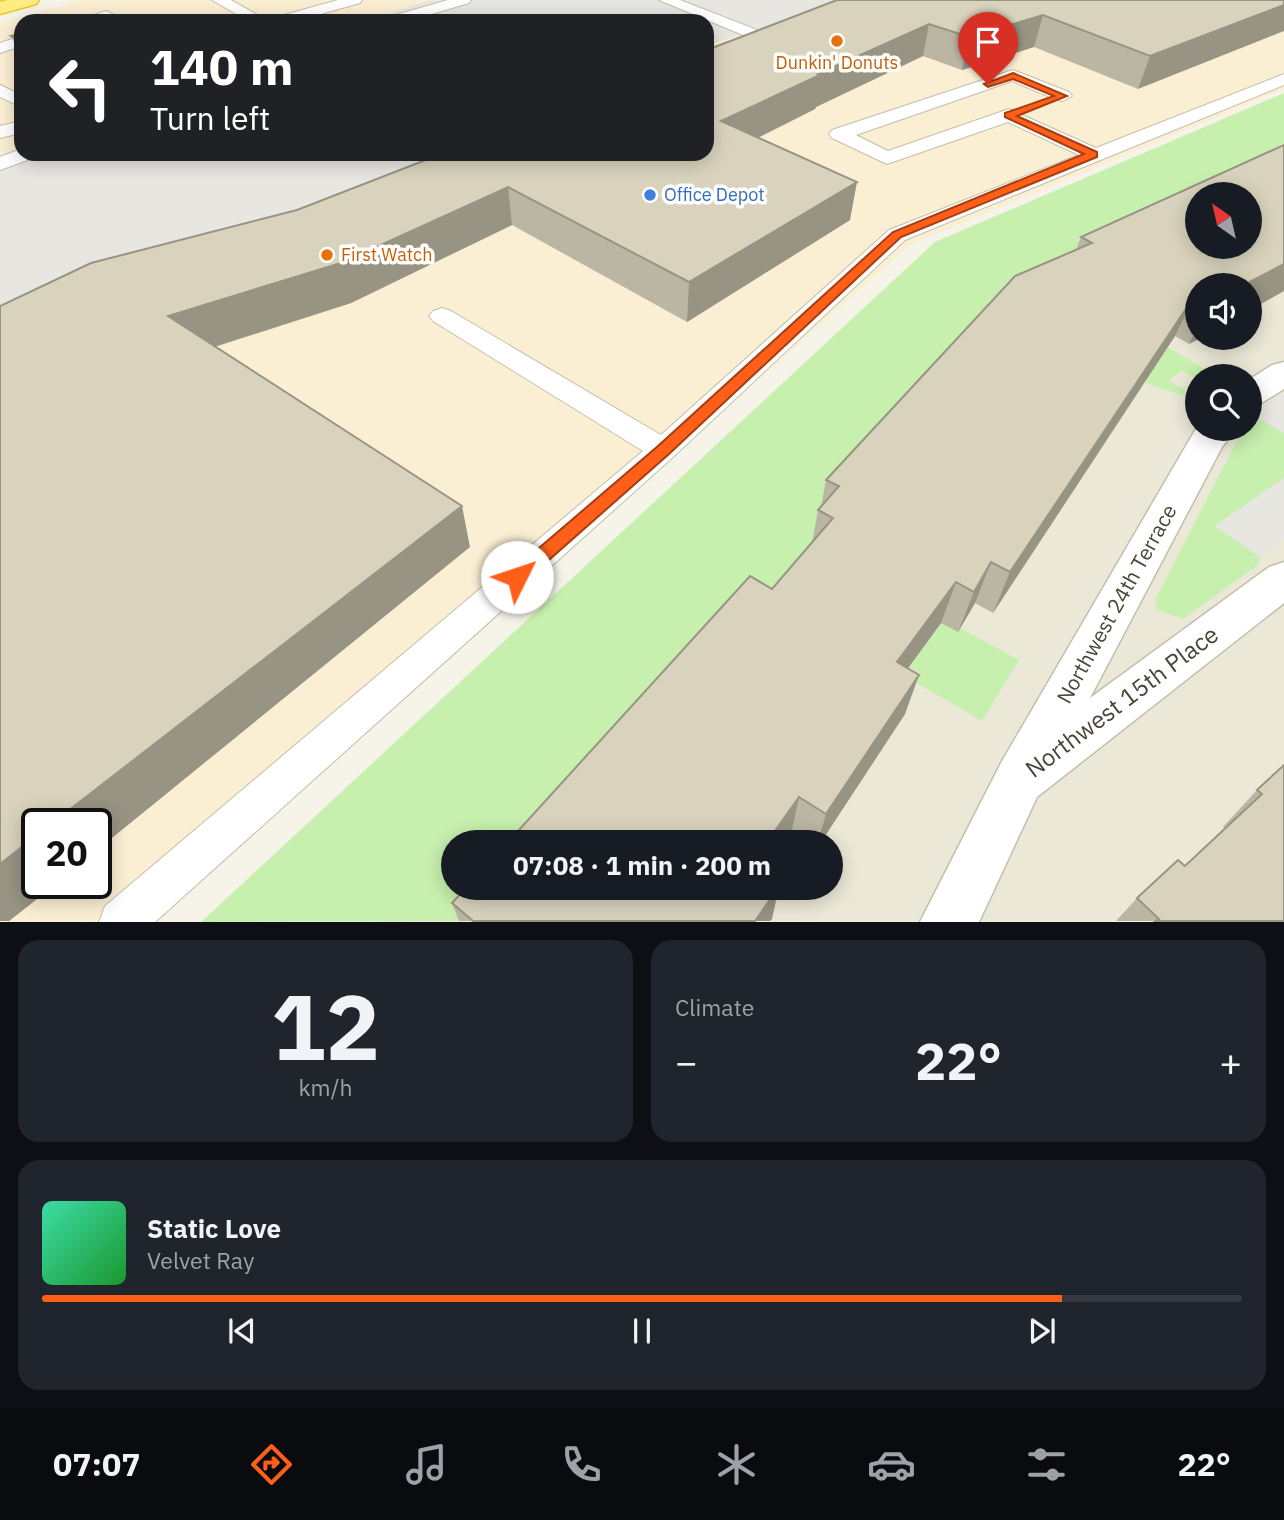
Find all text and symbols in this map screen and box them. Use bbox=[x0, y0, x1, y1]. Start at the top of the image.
pin bbox=[958, 12.0, 1018, 84]
icon: arrive bbox=[969, 23, 1007, 61]
marker: Dunkin' Donuts bbox=[829, 33, 845, 49]
text: 140 m bbox=[150, 35, 294, 98]
icon: left bbox=[35, 42, 126, 133]
place label: Dunkin' Donuts bbox=[776, 51, 898, 74]
text: Turn left bbox=[150, 97, 270, 139]
north arrow bbox=[1185, 182, 1262, 259]
map controls bbox=[1185, 182, 1262, 441]
place label: Office Depot bbox=[664, 183, 765, 206]
marker: Office Depot bbox=[642, 187, 658, 203]
place label: First Watch bbox=[341, 243, 432, 266]
marker: First Watch bbox=[319, 247, 335, 263]
button: sound bbox=[1185, 273, 1262, 350]
button: search bbox=[1185, 364, 1262, 441]
street label: Northwest 24th Terrace bbox=[1050, 499, 1183, 708]
position arrow bbox=[480, 540, 554, 614]
street label: Northwest 15th Place bbox=[1018, 618, 1224, 784]
speed limit sign: 20 bbox=[21, 808, 112, 899]
text: 07:08 · 1 min · 200 m bbox=[513, 848, 771, 882]
text: 12 bbox=[271, 967, 380, 1085]
text: Climate bbox=[675, 992, 754, 1022]
text: 22° bbox=[915, 1027, 1002, 1094]
text: − bbox=[675, 1037, 698, 1086]
text: + bbox=[1219, 1037, 1242, 1086]
text: km/h bbox=[298, 1072, 353, 1102]
text: Static Love bbox=[147, 1211, 281, 1245]
text: Velvet Ray bbox=[147, 1245, 254, 1275]
icon: previous bbox=[223, 1312, 261, 1350]
icon: pause bbox=[623, 1312, 661, 1350]
icon: next bbox=[1023, 1312, 1061, 1350]
icon: directions bbox=[247, 1440, 296, 1489]
icon: music bbox=[402, 1440, 451, 1489]
icon: phone bbox=[557, 1440, 606, 1489]
icon: climate bbox=[712, 1440, 761, 1489]
icon: car bbox=[867, 1440, 916, 1489]
icon: filters bbox=[1022, 1440, 1071, 1489]
text: 07:07 bbox=[53, 1443, 140, 1485]
text: 22° bbox=[1177, 1443, 1231, 1485]

